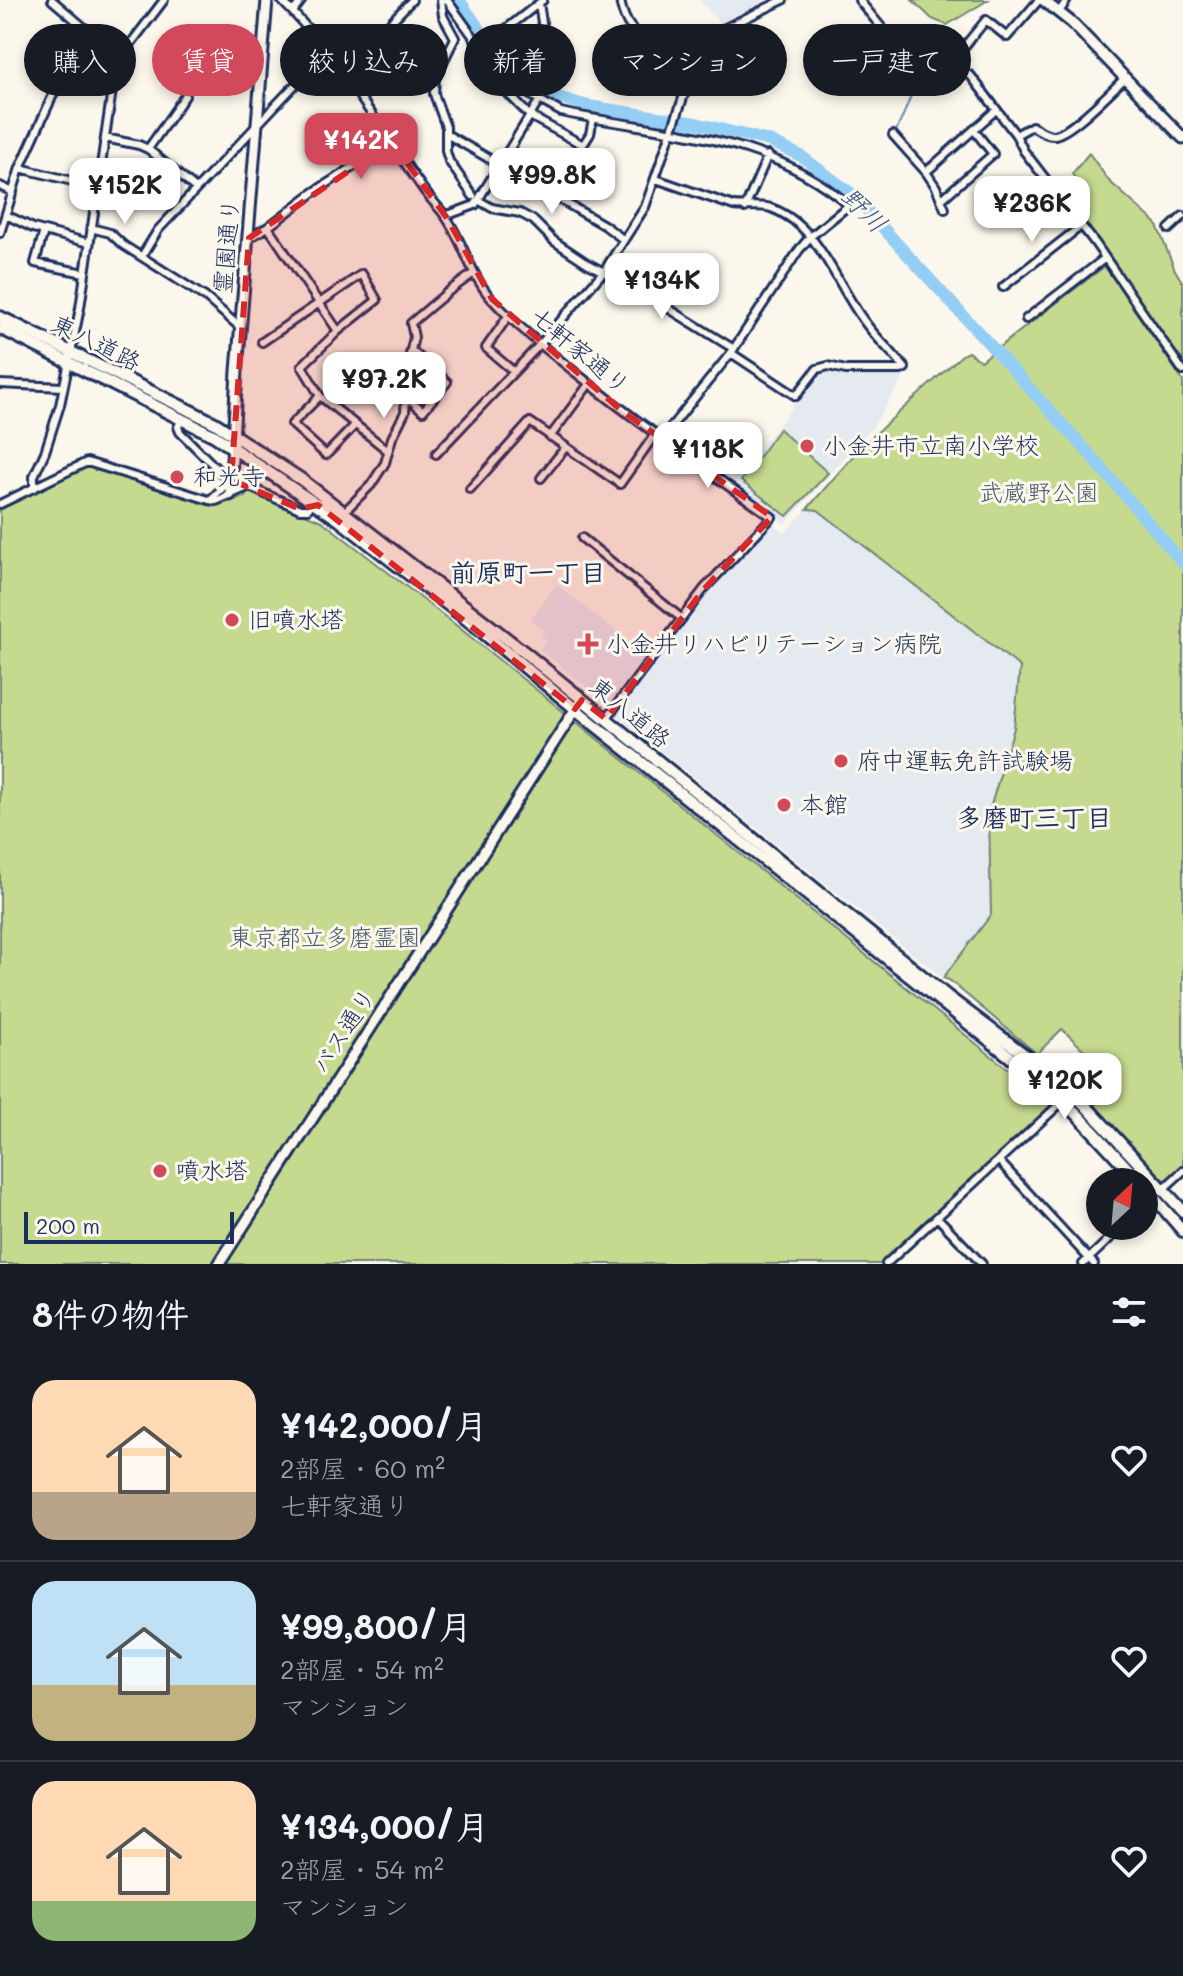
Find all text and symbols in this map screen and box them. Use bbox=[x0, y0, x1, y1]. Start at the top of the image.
chip: 購入 bbox=[24, 24, 136, 96]
chip: 賃貸 bbox=[152, 24, 264, 96]
chip: 絞り込み bbox=[280, 24, 448, 96]
chip: 新着 bbox=[464, 24, 576, 96]
chip: マンション bbox=[592, 24, 787, 96]
chip: 一戸建て bbox=[803, 24, 971, 96]
pin: ¥142K bbox=[305, 113, 417, 181]
text: ¥142K bbox=[323, 122, 399, 156]
pin: ¥99.8K bbox=[487, 148, 617, 216]
text: ¥99.8K bbox=[507, 157, 597, 191]
pin: ¥152K bbox=[69, 158, 181, 226]
text: ¥152K bbox=[87, 167, 163, 201]
pin: ¥236K bbox=[976, 176, 1088, 244]
water label: 野川 bbox=[834, 179, 895, 240]
text: ¥236K bbox=[992, 185, 1072, 219]
street label: 霊園通り bbox=[206, 197, 245, 295]
pin: ¥134K bbox=[606, 253, 718, 321]
text: ¥134K bbox=[623, 262, 701, 296]
street label: 七軒家通り bbox=[525, 299, 637, 400]
street label: 東八道路 bbox=[47, 307, 147, 377]
pin: ¥97.2K bbox=[319, 352, 449, 420]
text: ¥97.2K bbox=[341, 361, 427, 395]
pin: ¥118K bbox=[652, 422, 764, 490]
place label: 小金井市立南小学校 bbox=[823, 429, 1039, 460]
text: ¥118K bbox=[671, 431, 745, 465]
marker: 小金井市立南小学校 bbox=[798, 437, 816, 455]
place label: 和光寺 bbox=[193, 460, 265, 491]
marker: 和光寺 bbox=[168, 468, 186, 486]
park label: 武蔵野公園 bbox=[979, 476, 1099, 507]
district label: 前原町一丁目 bbox=[450, 555, 606, 589]
place label: 旧噴水塔 bbox=[248, 603, 344, 634]
marker: 旧噴水塔 bbox=[223, 611, 241, 629]
place label: 小金井リハビリテーション病院 bbox=[606, 627, 942, 658]
marker: 小金井リハビリテーション病院 bbox=[577, 633, 599, 655]
street label: 東八道路 bbox=[584, 670, 678, 754]
place label: 府中運転免許試験場 bbox=[857, 744, 1073, 775]
marker: 府中運転免許試験場 bbox=[832, 752, 850, 770]
place label: 本館 bbox=[800, 788, 848, 819]
marker: 本館 bbox=[775, 796, 793, 814]
district label: 多磨町三丁目 bbox=[956, 800, 1112, 834]
park label: 東京都立多磨霊園 bbox=[229, 921, 421, 952]
street label: バス通り bbox=[304, 981, 382, 1079]
pin: ¥120K bbox=[1009, 1053, 1121, 1121]
text: ¥120K bbox=[1027, 1062, 1103, 1096]
place label: 噴水塔 bbox=[176, 1154, 248, 1185]
marker: 噴水塔 bbox=[151, 1162, 169, 1180]
north arrow bbox=[1086, 1168, 1158, 1240]
map controls bbox=[1086, 1168, 1158, 1240]
scale bar bbox=[24, 1208, 234, 1244]
text: 200 m bbox=[36, 1211, 100, 1240]
icon: filters bbox=[1107, 1290, 1151, 1334]
text: 8件の物件 bbox=[32, 1291, 189, 1336]
text: ¥142,000/月 bbox=[280, 1402, 488, 1447]
icon: home bbox=[96, 1412, 192, 1508]
icon: heart bbox=[1107, 1438, 1151, 1482]
text: 2部屋 · 60 m² bbox=[280, 1451, 445, 1485]
text: 七軒家通り bbox=[280, 1488, 410, 1522]
text: ¥99,800/月 bbox=[280, 1603, 472, 1648]
icon: home bbox=[96, 1613, 192, 1709]
icon: heart bbox=[1107, 1639, 1151, 1683]
text: 2部屋 · 54 m² bbox=[280, 1652, 444, 1686]
text: マンション bbox=[280, 1689, 409, 1723]
text: ¥134,000/月 bbox=[280, 1803, 489, 1848]
icon: home bbox=[96, 1813, 192, 1909]
icon: heart bbox=[1107, 1839, 1151, 1883]
text: 2部屋 · 54 m² bbox=[280, 1852, 444, 1886]
text: マンション bbox=[280, 1889, 409, 1923]

